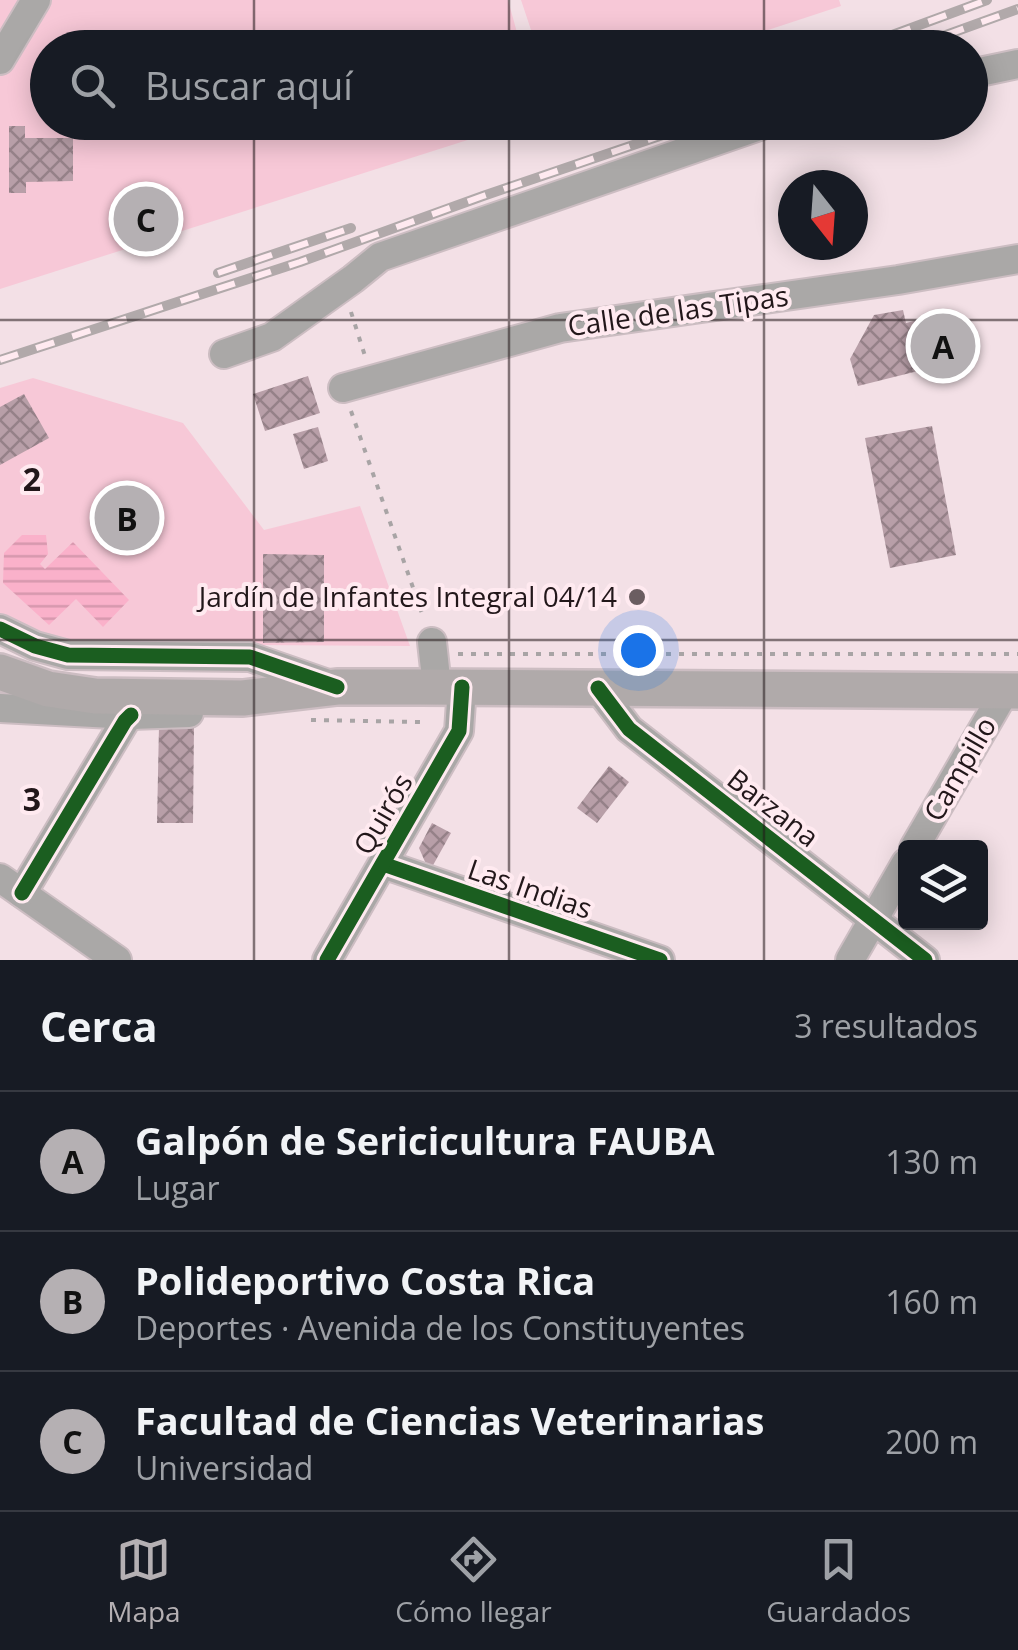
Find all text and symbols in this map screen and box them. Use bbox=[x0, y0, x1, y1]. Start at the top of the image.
search box bbox=[30, 30, 988, 140]
icon: search bbox=[65, 58, 120, 113]
text: Buscar aquí bbox=[145, 59, 353, 111]
north arrow bbox=[778, 170, 868, 260]
pin: C bbox=[114, 182, 178, 256]
street label: Calle de las Tipas bbox=[565, 276, 791, 344]
pin: A bbox=[910, 308, 976, 384]
text: 2 bbox=[23, 457, 41, 500]
pin: B bbox=[94, 480, 160, 556]
place label: Jardín de Infantes Integral 04/14 bbox=[196, 577, 617, 615]
marker: Jardín de Infantes Integral 04/14 bbox=[626, 586, 648, 608]
your location bbox=[613, 625, 664, 676]
street label: Campillo bbox=[914, 710, 1004, 827]
street label: Barzana bbox=[720, 759, 827, 855]
street label: Quirós bbox=[344, 766, 421, 861]
text: 3 bbox=[23, 777, 41, 820]
map controls bbox=[898, 840, 988, 930]
button: layers bbox=[898, 840, 988, 930]
street label: Las Indias bbox=[463, 849, 597, 927]
text: Cerca bbox=[40, 997, 158, 1054]
text: 3 resultados bbox=[794, 1004, 978, 1047]
text: Galpón de Sericicultura FAUBA bbox=[135, 1114, 714, 1166]
text: A bbox=[61, 1140, 84, 1183]
text: 130 m bbox=[885, 1140, 978, 1183]
text: Lugar bbox=[135, 1166, 220, 1209]
text: Polideportivo Costa Rica bbox=[135, 1254, 595, 1306]
text: B bbox=[62, 1280, 83, 1323]
text: 160 m bbox=[885, 1280, 978, 1323]
text: Deportes · Avenida de los Constituyentes bbox=[135, 1306, 745, 1349]
text: Facultad de Ciencias Veterinarias bbox=[135, 1394, 764, 1446]
text: C bbox=[62, 1420, 83, 1463]
text: 200 m bbox=[885, 1420, 978, 1463]
text: Universidad bbox=[135, 1446, 313, 1489]
tab: Mapa bbox=[107, 1532, 181, 1630]
tab: Cómo llegar bbox=[395, 1532, 552, 1630]
tab: Guardados bbox=[766, 1532, 911, 1630]

